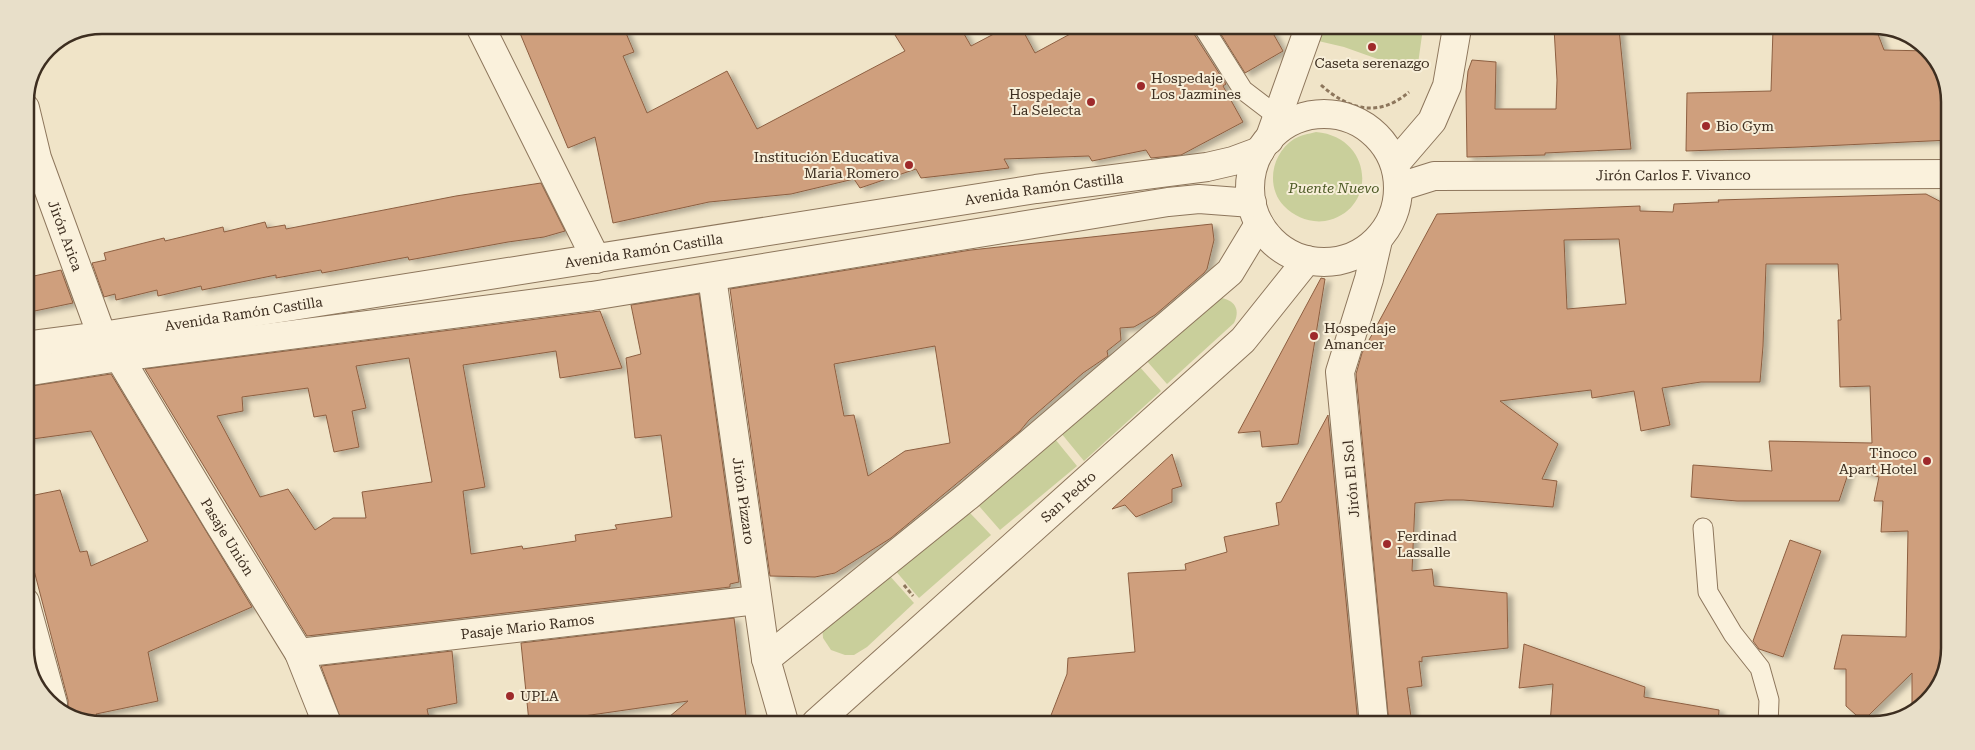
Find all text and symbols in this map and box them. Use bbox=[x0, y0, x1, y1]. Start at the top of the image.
marker: Caseta serenazgo bbox=[1366, 41, 1378, 53]
place label: Caseta serenazgo bbox=[1314, 55, 1430, 71]
place label: Hospedaje Los Jazmines bbox=[1151, 70, 1241, 102]
marker: Hospedaje Los Jazmines bbox=[1135, 80, 1147, 92]
place label: Hospedaje La Selecta bbox=[1009, 86, 1081, 118]
marker: Hospedaje La Selecta bbox=[1085, 96, 1097, 108]
place label: Bio Gym bbox=[1716, 118, 1774, 134]
marker: Bio Gym bbox=[1700, 120, 1712, 132]
place label: Institución Educativa Maria Romero bbox=[754, 149, 899, 181]
marker: Institución Educativa Maria Romero bbox=[903, 159, 915, 171]
street label: Jirón Carlos F. Vivanco bbox=[1596, 167, 1751, 183]
street label: Avenida Ramón Castilla bbox=[964, 170, 1125, 208]
park label: Puente Nuevo bbox=[1288, 180, 1379, 196]
street label: Jirón Arica bbox=[45, 198, 86, 274]
street label: Avenida Ramón Castilla bbox=[563, 230, 724, 271]
street label: Avenida Ramón Castilla bbox=[163, 293, 324, 334]
place label: Hospedaje Amancer bbox=[1324, 320, 1396, 352]
marker: Hospedaje Amancer bbox=[1308, 330, 1320, 342]
street label: Jirón El Sol bbox=[1340, 439, 1362, 518]
place label: Tinoco Apart Hotel bbox=[1839, 445, 1918, 477]
marker: Tinoco Apart Hotel bbox=[1921, 455, 1933, 467]
street label: Jirón Pizzaro bbox=[730, 456, 758, 545]
street label: San Pedro bbox=[1037, 468, 1099, 526]
street label: Pasaje Unión bbox=[198, 495, 257, 579]
place label: Ferdinad Lassalle bbox=[1397, 528, 1457, 560]
marker: Ferdinad Lassalle bbox=[1381, 538, 1393, 550]
street label: Pasaje Mario Ramos bbox=[460, 611, 595, 642]
place label: UPLA bbox=[520, 688, 559, 704]
marker: UPLA bbox=[504, 690, 516, 702]

